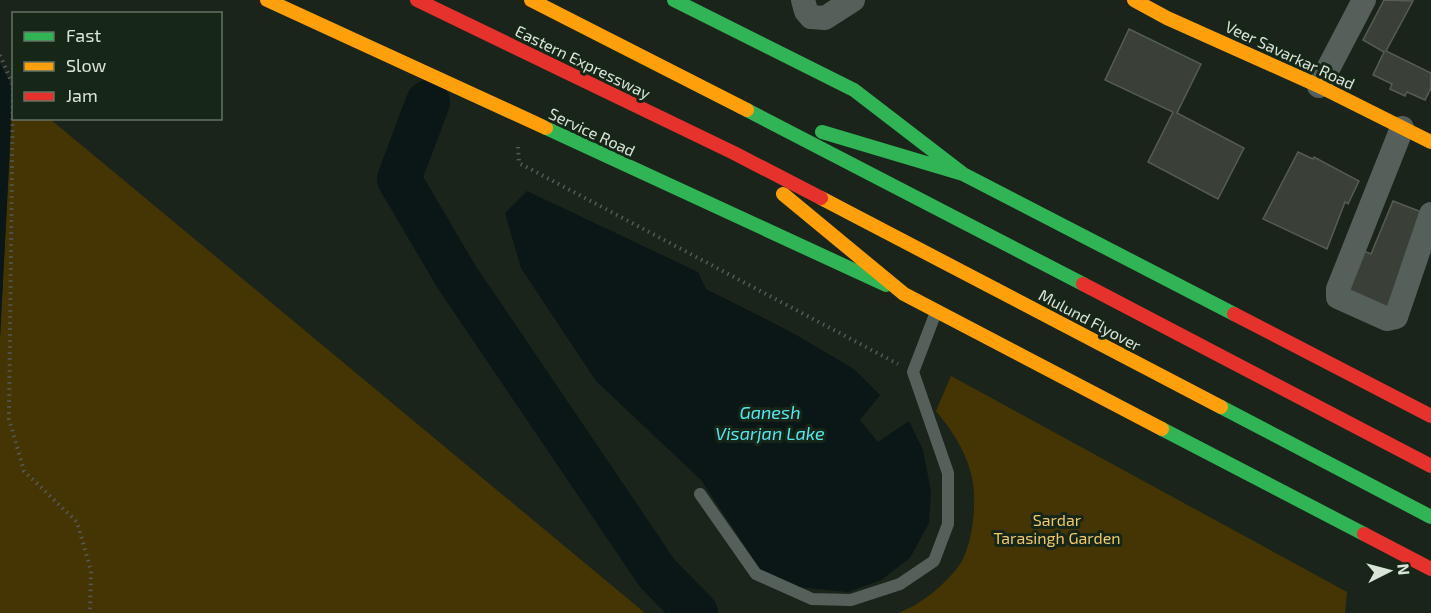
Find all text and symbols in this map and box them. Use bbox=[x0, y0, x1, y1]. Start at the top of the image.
legend bbox=[12, 12, 222, 120]
street label: Veer Savarkar Road bbox=[1222, 16, 1358, 93]
street label: Eastern Expressway bbox=[513, 21, 654, 103]
text: Fast bbox=[66, 24, 101, 46]
text: Slow bbox=[66, 54, 107, 76]
text: Jam bbox=[66, 84, 98, 106]
street label: Service Road bbox=[546, 103, 638, 160]
street label: Mulund Flyover bbox=[1036, 285, 1145, 355]
water label: Ganesh Visarjan Lake bbox=[715, 401, 825, 444]
park label: Sardar Tarasingh Garden bbox=[993, 510, 1121, 547]
north arrow bbox=[1359, 541, 1419, 601]
text: N bbox=[1394, 563, 1414, 576]

